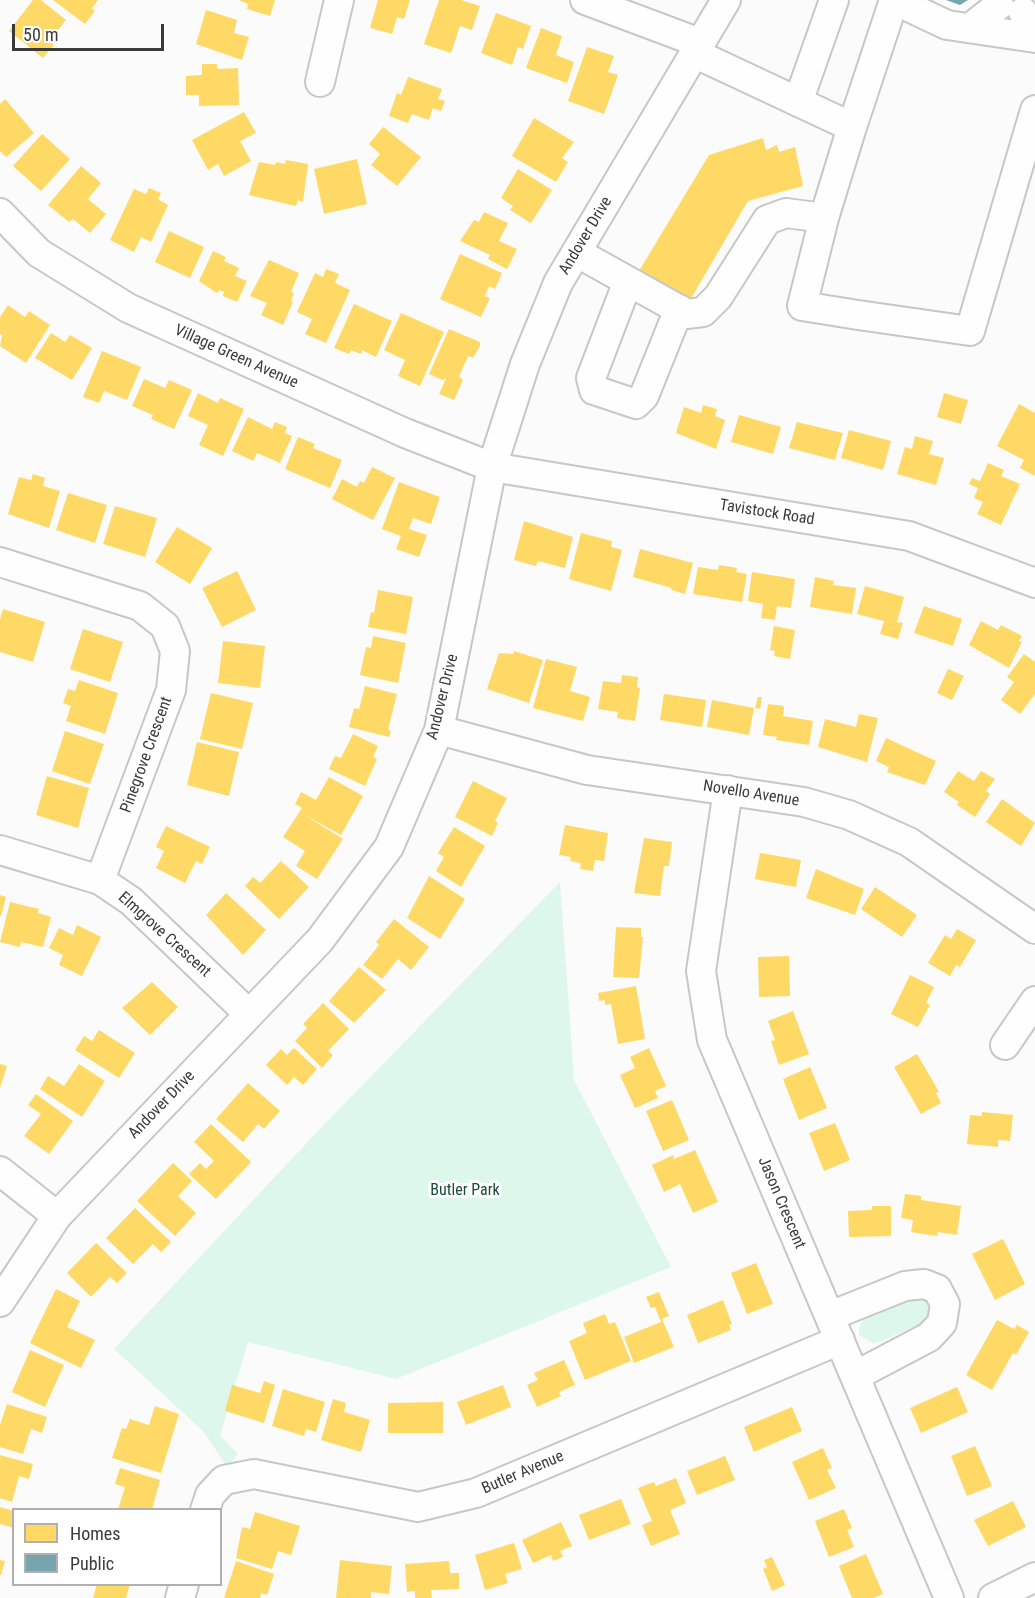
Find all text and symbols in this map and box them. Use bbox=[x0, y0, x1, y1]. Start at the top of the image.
scale bar bbox=[15, 12, 166, 50]
text: 50 m bbox=[23, 24, 58, 45]
street label: Andover Drive bbox=[555, 194, 617, 278]
street label: Village Green Avenue bbox=[171, 321, 301, 393]
street label: Tavistock Road bbox=[718, 496, 816, 530]
street label: Andover Drive bbox=[423, 652, 463, 742]
street label: Pinegrove Crescent bbox=[117, 694, 177, 816]
street label: Novello Avenue bbox=[702, 777, 800, 811]
street label: Elmgrove Crescent bbox=[114, 888, 214, 982]
street label: Andover Drive bbox=[125, 1067, 199, 1143]
street label: Jason Crescent bbox=[753, 1154, 809, 1252]
park label: Butler Park bbox=[430, 1181, 500, 1201]
street label: Butler Avenue bbox=[479, 1447, 567, 1499]
legend bbox=[12, 1508, 222, 1586]
text: Homes bbox=[70, 1523, 120, 1544]
text: Public bbox=[70, 1553, 114, 1574]

